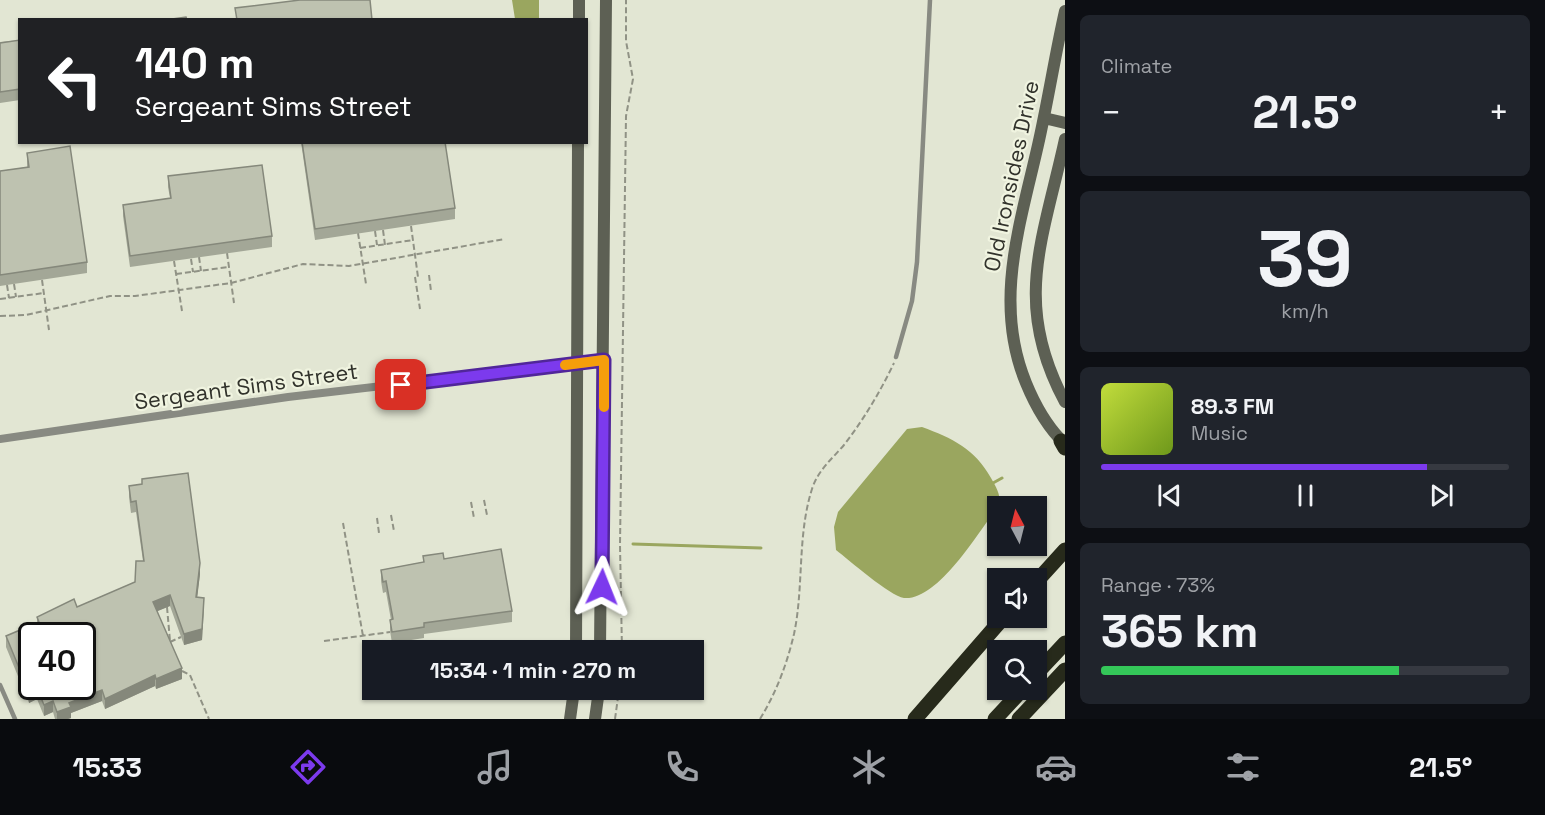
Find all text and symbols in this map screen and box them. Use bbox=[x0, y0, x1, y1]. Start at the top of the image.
text: 140 m bbox=[135, 37, 254, 90]
icon: left bbox=[36, 42, 114, 120]
text: Climate bbox=[1101, 53, 1172, 79]
street label: Old Ironsides Drive bbox=[977, 78, 1045, 274]
text: 21.5° bbox=[1252, 84, 1358, 141]
text: Sergeant Sims Street bbox=[135, 89, 412, 124]
text: − bbox=[1101, 92, 1121, 134]
text: + bbox=[1489, 92, 1509, 134]
text: 39 bbox=[1257, 209, 1353, 309]
text: km/h bbox=[1281, 298, 1329, 324]
street label: Sergeant Sims Street bbox=[132, 356, 360, 416]
pin bbox=[375, 359, 426, 410]
icon: arrive bbox=[384, 368, 417, 401]
text: 89.3 FM bbox=[1191, 392, 1274, 420]
text: Music bbox=[1191, 420, 1248, 446]
icon: previous bbox=[1153, 479, 1186, 512]
icon: pause bbox=[1289, 479, 1322, 512]
icon: next bbox=[1425, 479, 1458, 512]
north arrow bbox=[987, 496, 1047, 556]
map controls bbox=[987, 496, 1047, 700]
position arrow bbox=[570, 555, 634, 619]
button: sound bbox=[987, 568, 1047, 628]
text: Range · 73% bbox=[1101, 572, 1215, 598]
text: 365 km bbox=[1101, 603, 1258, 660]
speed limit sign: 40 bbox=[18, 622, 96, 700]
button: search bbox=[987, 640, 1047, 700]
text: 15:34 · 1 min · 270 m bbox=[430, 656, 636, 684]
icon: directions bbox=[287, 746, 329, 788]
icon: music bbox=[474, 746, 516, 788]
icon: phone bbox=[661, 746, 703, 788]
icon: climate bbox=[848, 746, 890, 788]
icon: car bbox=[1035, 746, 1077, 788]
icon: filters bbox=[1222, 746, 1264, 788]
text: 15:33 bbox=[73, 750, 142, 785]
text: 21.5° bbox=[1409, 750, 1472, 785]

